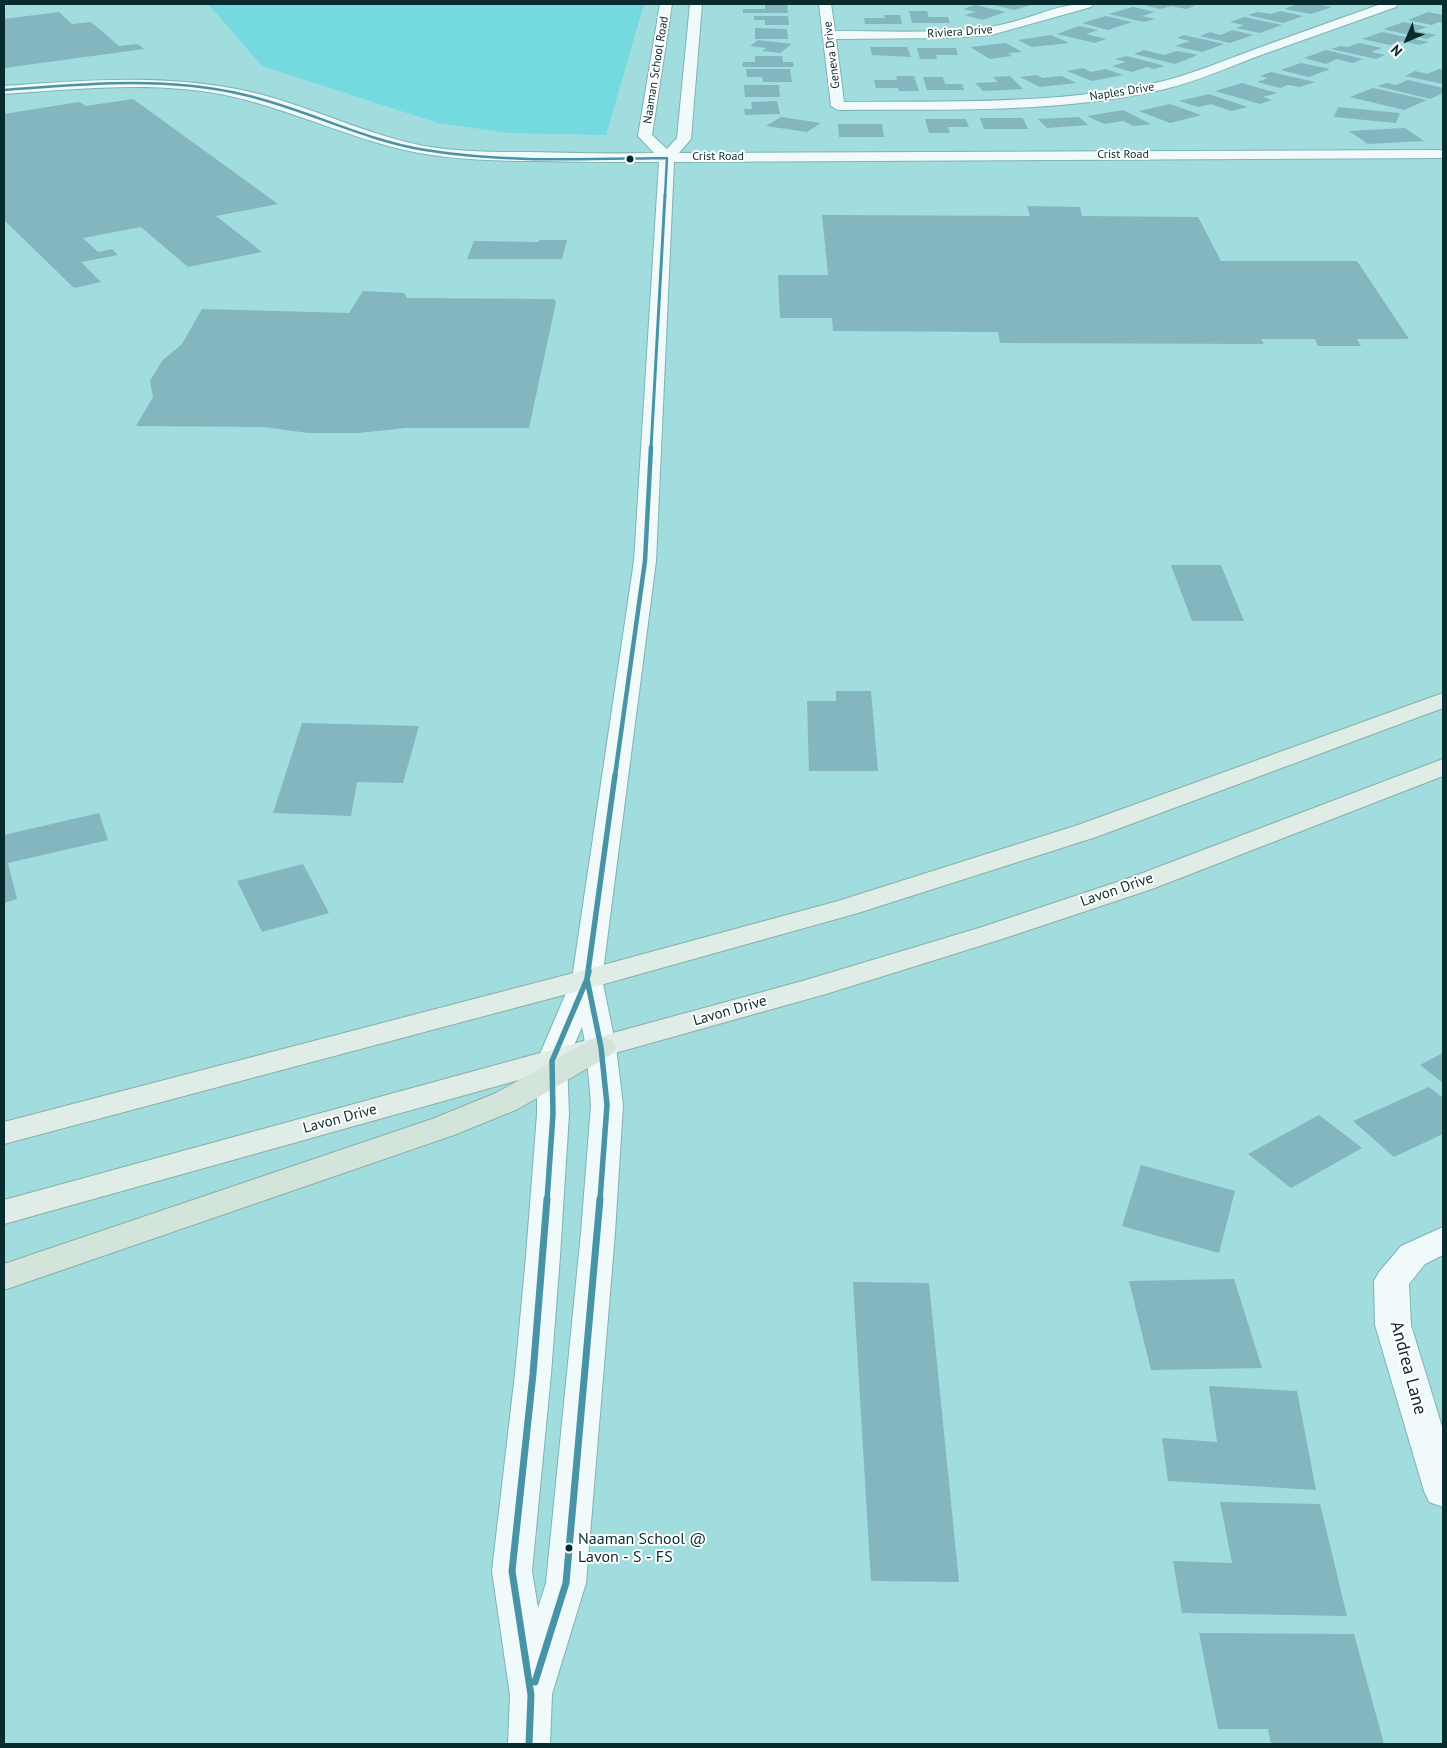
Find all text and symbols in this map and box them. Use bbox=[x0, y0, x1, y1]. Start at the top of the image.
street label: Naaman School Road bbox=[640, 15, 672, 125]
north arrow bbox=[1382, 15, 1432, 65]
street label: Geneva Drive bbox=[821, 21, 843, 89]
street label: Riviera Drive bbox=[927, 23, 993, 41]
text: N bbox=[1387, 41, 1406, 60]
street label: Naples Drive bbox=[1089, 80, 1155, 104]
street label: Crist Road bbox=[1097, 148, 1149, 162]
street label: Crist Road bbox=[692, 150, 744, 164]
unlabelled marker bbox=[625, 154, 635, 164]
street label: Lavon Drive bbox=[1078, 869, 1156, 911]
street label: Lavon Drive bbox=[691, 992, 769, 1030]
street label: Lavon Drive bbox=[301, 1100, 379, 1138]
street label: Andrea Lane bbox=[1385, 1319, 1431, 1417]
place label: Naaman School @ Lavon - S - FS bbox=[578, 1529, 706, 1567]
marker: Naaman School @ Lavon - S - FS bbox=[564, 1543, 574, 1553]

